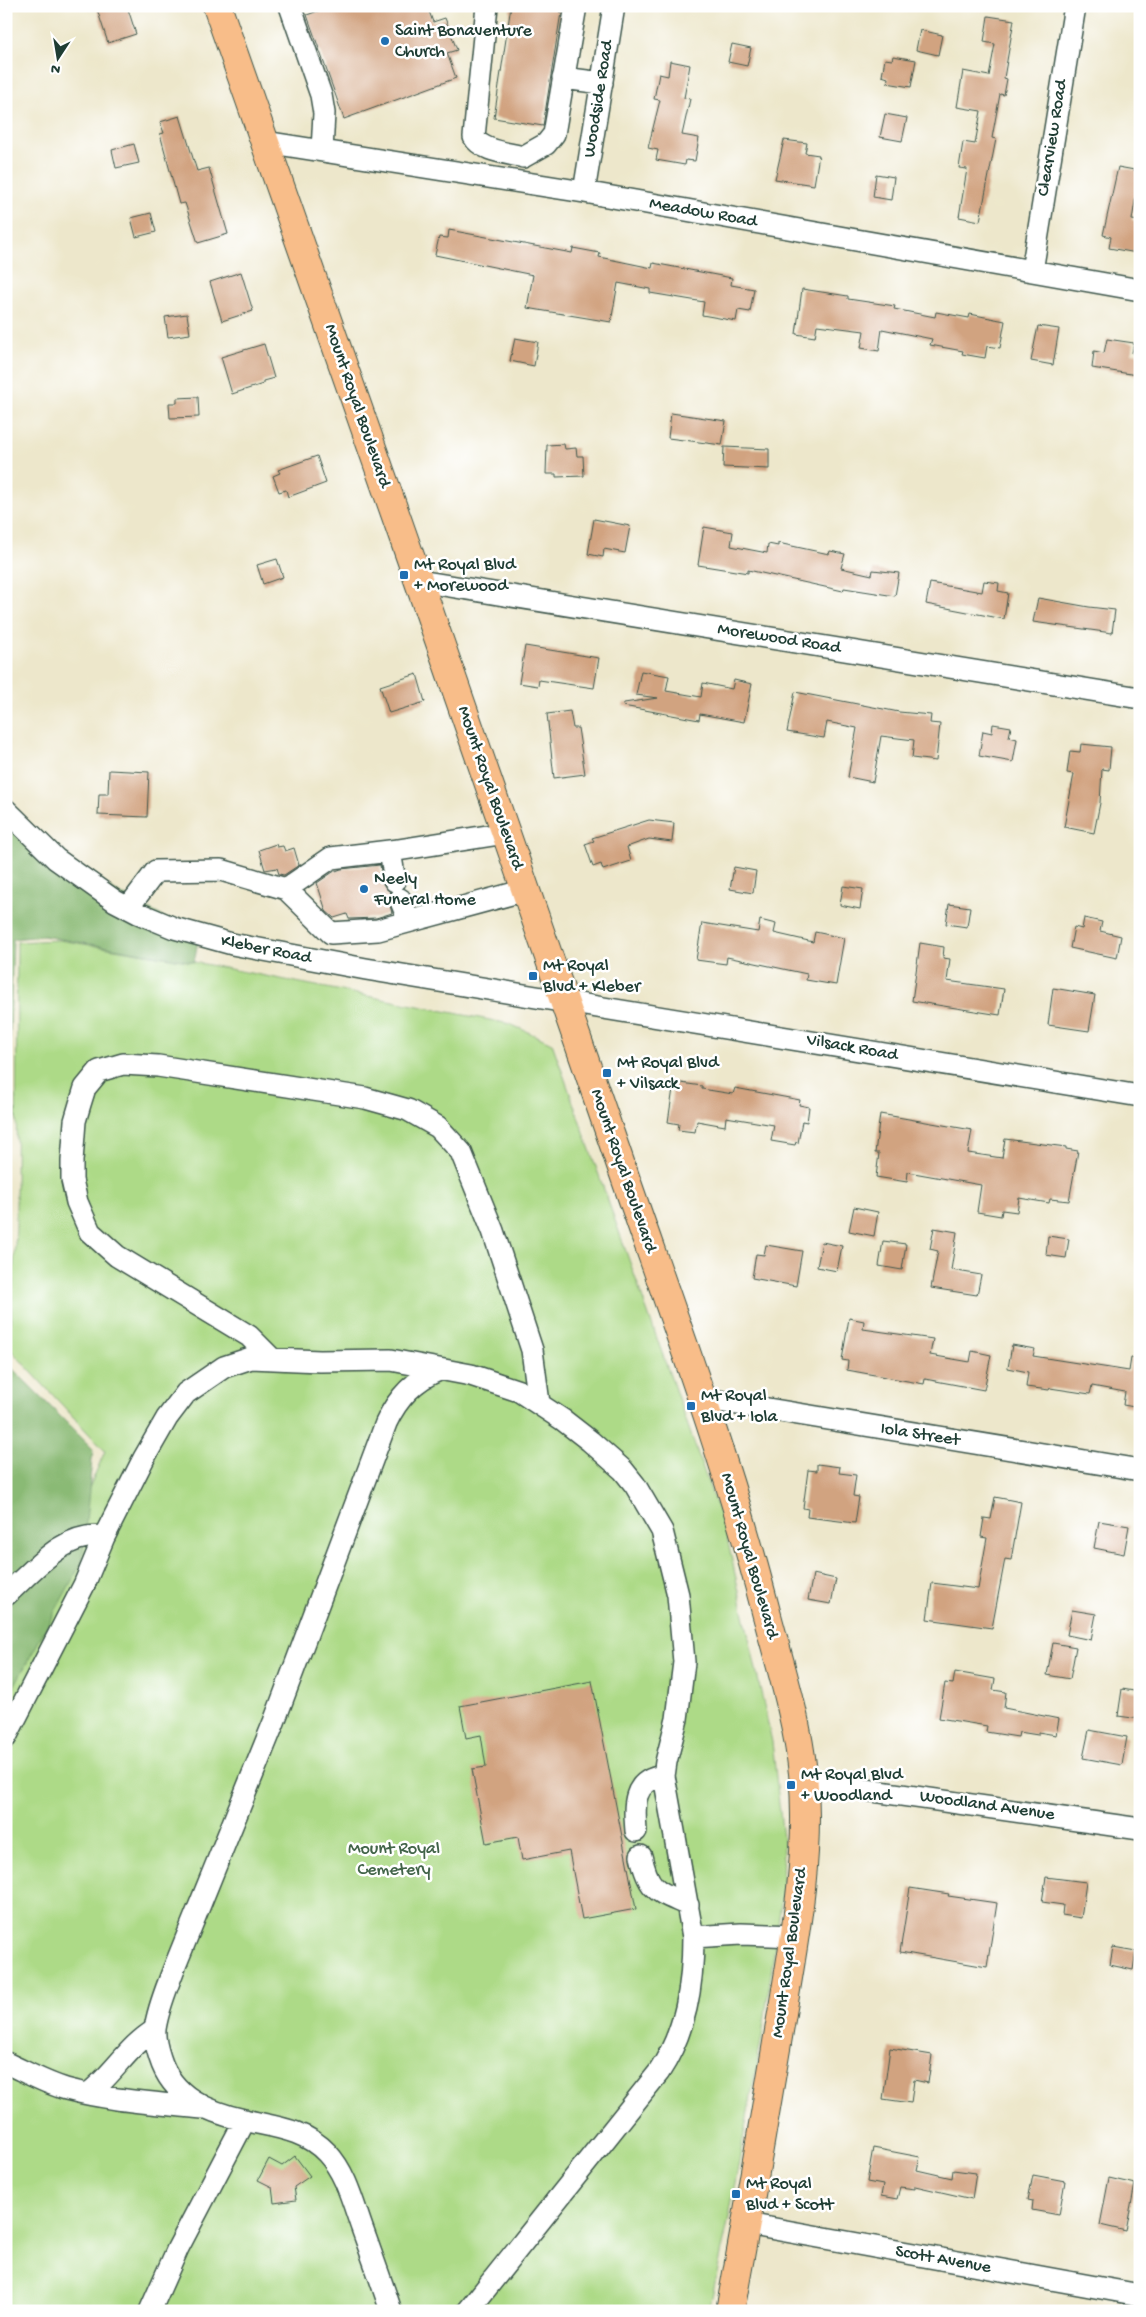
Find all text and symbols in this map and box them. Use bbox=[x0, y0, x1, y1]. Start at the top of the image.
place label: Saint Bonaventure Church bbox=[395, 21, 532, 63]
north arrow bbox=[32, 32, 82, 82]
marker: Saint Bonaventure Church bbox=[379, 35, 391, 47]
street label: Woodside Road bbox=[579, 37, 619, 159]
text: N bbox=[50, 59, 62, 78]
street label: Clearview Road bbox=[1033, 77, 1073, 198]
street label: Meadow Road bbox=[647, 193, 760, 233]
street label: Mount Royal Boulevard bbox=[319, 322, 395, 492]
place label: Mt Royal Blvd + Morewood bbox=[414, 555, 517, 597]
marker: Mt Royal Blvd + Morewood bbox=[398, 569, 410, 581]
street label: Morewood Road bbox=[716, 619, 843, 659]
street label: Mount Royal Boulevard bbox=[452, 704, 528, 874]
place label: Neely Funeral Home bbox=[373, 869, 476, 911]
marker: Neely Funeral Home bbox=[358, 883, 370, 895]
street label: Kleber Road bbox=[219, 931, 315, 969]
place label: Mt Royal Blvd + Kleber bbox=[542, 956, 642, 998]
marker: Mt Royal Blvd + Kleber bbox=[527, 970, 539, 982]
street label: Vilsack Road bbox=[804, 1029, 901, 1067]
place label: Mt Royal Blvd + Vilsack bbox=[617, 1053, 720, 1095]
marker: Mt Royal Blvd + Vilsack bbox=[601, 1067, 613, 1079]
street label: Mount Royal Boulevard bbox=[585, 1087, 661, 1257]
place label: Mt Royal Blvd + Iola bbox=[700, 1386, 779, 1428]
marker: Mt Royal Blvd + Iola bbox=[685, 1400, 697, 1412]
street label: Iola Street bbox=[879, 1418, 963, 1452]
street label: Mount Royal Boulevard bbox=[715, 1471, 783, 1643]
place label: Mt Royal Blvd + Woodland bbox=[801, 1765, 904, 1807]
marker: Mt Royal Blvd + Woodland bbox=[785, 1779, 797, 1791]
street label: Woodland Avenue bbox=[918, 1786, 1056, 1826]
park label: Mount Royal Cemetery bbox=[348, 1839, 440, 1881]
street label: Mount Royal Boulevard bbox=[768, 1865, 813, 2039]
place label: Mt Royal Blvd + Scott bbox=[745, 2174, 835, 2216]
marker: Mt Royal Blvd + Scott bbox=[730, 2188, 742, 2200]
street label: Scott Avenue bbox=[893, 2241, 993, 2279]

